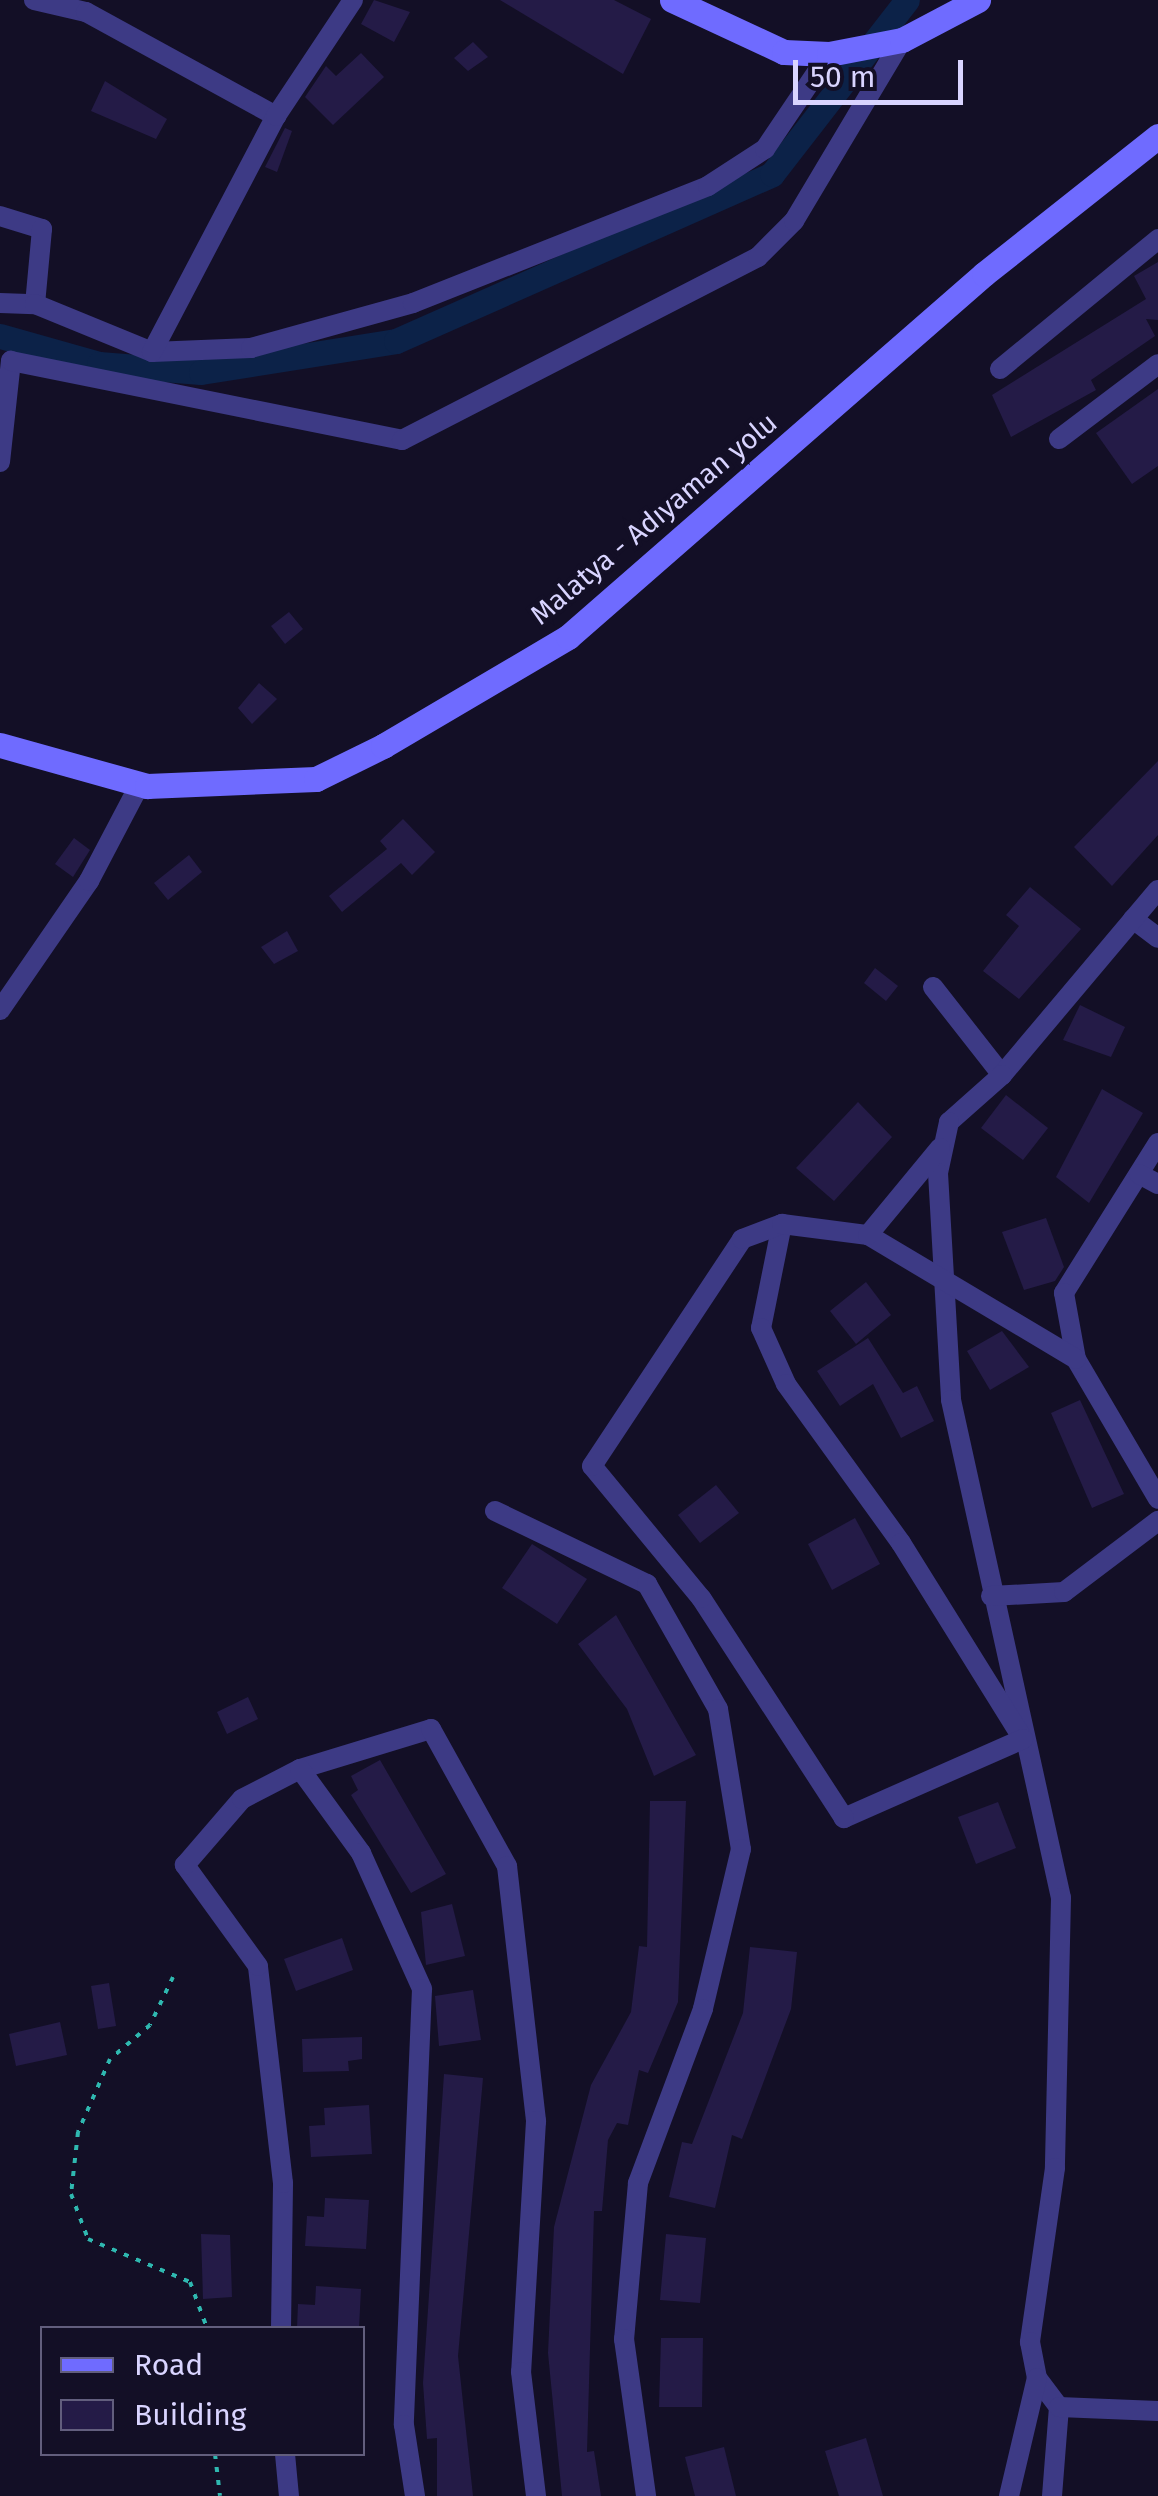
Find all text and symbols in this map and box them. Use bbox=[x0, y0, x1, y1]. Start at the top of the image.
scale bar bbox=[798, 40, 968, 102]
text: 50 m bbox=[810, 59, 875, 95]
street label: Malatya - Adıyaman yolu bbox=[524, 406, 784, 632]
legend bbox=[40, 2326, 365, 2456]
text: Road bbox=[134, 2347, 203, 2383]
text: Building bbox=[134, 2397, 246, 2433]

